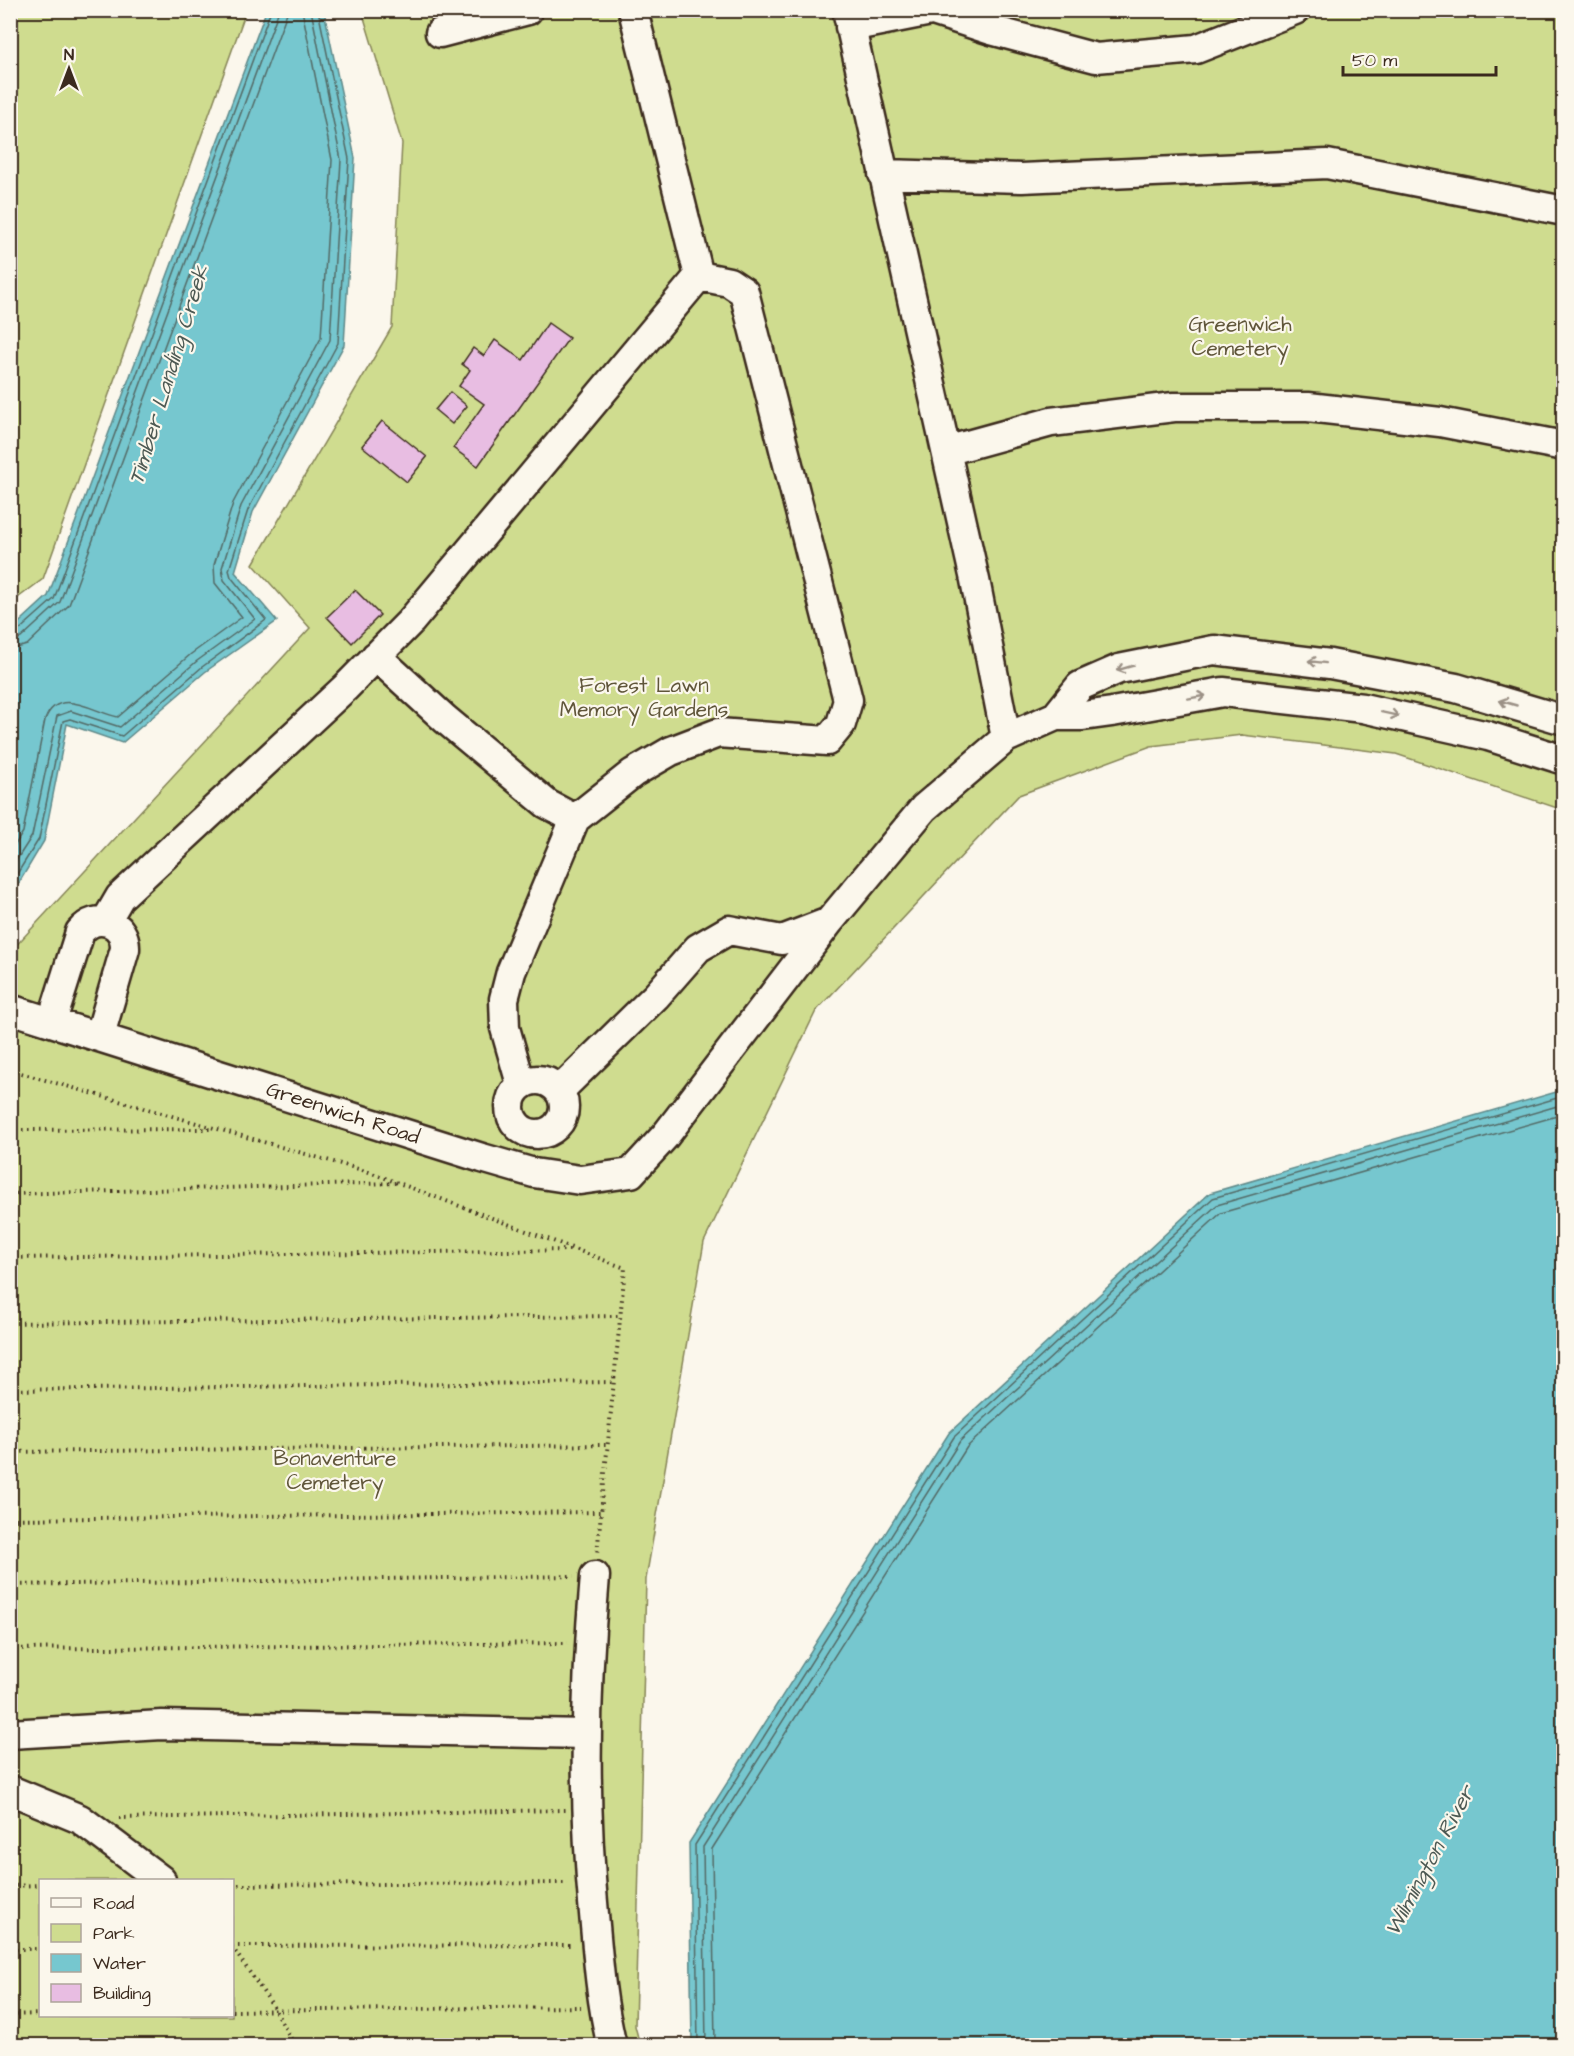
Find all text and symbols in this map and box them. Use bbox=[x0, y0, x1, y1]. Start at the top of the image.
north arrow bbox=[39, 39, 99, 99]
scale bar bbox=[1343, 39, 1496, 77]
text: N bbox=[64, 44, 74, 66]
text: 50 m bbox=[1352, 48, 1397, 73]
water label: Timber Landing Creek bbox=[121, 261, 218, 489]
park label: Greenwich Cemetery bbox=[1188, 310, 1292, 365]
one-way arrow bbox=[1308, 657, 1328, 668]
one-way arrow bbox=[1116, 663, 1135, 674]
park label: Forest Lawn Memory Gardens bbox=[560, 671, 728, 726]
one-way arrow bbox=[1187, 691, 1207, 702]
one-way arrow bbox=[1499, 697, 1518, 708]
one-way arrow bbox=[1381, 709, 1400, 721]
street label: Greenwich Road bbox=[263, 1075, 424, 1152]
park label: Bonaventure Cemetery bbox=[274, 1444, 396, 1499]
water label: Wilmington River bbox=[1377, 1778, 1485, 1942]
legend bbox=[39, 1879, 234, 2017]
text: Road bbox=[93, 1891, 134, 1916]
text: Park bbox=[93, 1921, 135, 1946]
text: Water bbox=[93, 1951, 146, 1976]
text: Building bbox=[93, 1981, 151, 2007]

